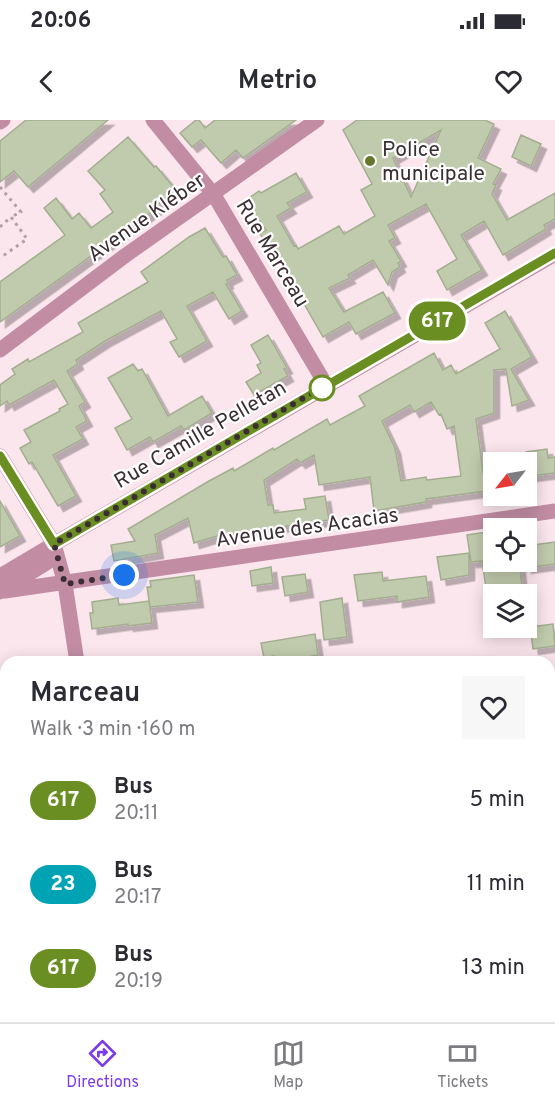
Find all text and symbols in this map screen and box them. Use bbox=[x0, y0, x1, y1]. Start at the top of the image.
text: 20:06 bbox=[30, 8, 91, 35]
text: Metrio bbox=[238, 64, 317, 98]
icon: back bbox=[30, 65, 63, 98]
icon: heart bbox=[492, 65, 525, 98]
place label: Police municipale bbox=[382, 137, 485, 188]
marker: Police municipale bbox=[363, 154, 377, 168]
street label: Avenue Kléber bbox=[83, 168, 211, 269]
street label: Rue Marceau bbox=[229, 195, 315, 313]
line badge: 617 bbox=[402, 302, 472, 340]
text: 617 bbox=[421, 308, 453, 335]
street label: Rue Camille Pelletan bbox=[110, 375, 292, 496]
unlabelled marker bbox=[309, 375, 335, 401]
north arrow bbox=[483, 452, 537, 506]
map controls bbox=[483, 452, 537, 638]
street label: Avenue des Acacias bbox=[214, 502, 400, 555]
button: locate bbox=[483, 518, 537, 572]
your location bbox=[109, 560, 139, 590]
button: layers bbox=[483, 584, 537, 638]
text: Marceau bbox=[30, 676, 140, 712]
button: heart bbox=[462, 676, 525, 739]
text: Walk · 3 min · 160 m bbox=[30, 717, 195, 743]
text: Bus bbox=[114, 774, 153, 801]
text: 617 bbox=[47, 787, 79, 814]
text: 5 min bbox=[470, 787, 525, 814]
text: 20:11 bbox=[114, 801, 159, 827]
text: Bus bbox=[114, 858, 153, 885]
text: 23 bbox=[50, 871, 76, 898]
text: 11 min bbox=[467, 871, 525, 898]
text: 20:17 bbox=[114, 885, 161, 911]
text: Bus bbox=[114, 942, 153, 969]
text: 617 bbox=[47, 955, 79, 982]
text: 13 min bbox=[462, 955, 525, 982]
text: 20:19 bbox=[114, 969, 163, 995]
tab: Directions bbox=[66, 1037, 139, 1093]
tab: Map bbox=[272, 1037, 305, 1093]
tab: Tickets bbox=[437, 1037, 489, 1093]

